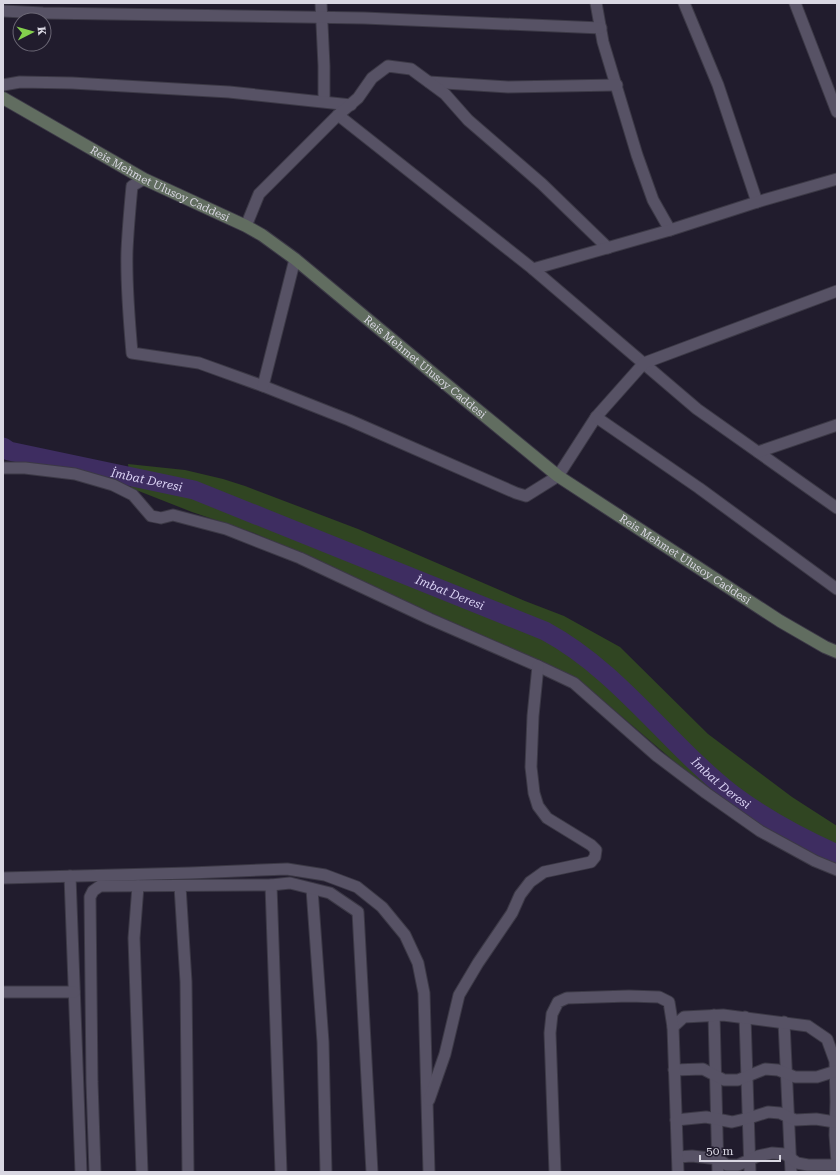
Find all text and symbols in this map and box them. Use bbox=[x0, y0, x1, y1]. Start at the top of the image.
north arrow bbox=[12, 12, 52, 52]
text: K bbox=[35, 26, 48, 36]
street label: Reis Mehmet Ulusoy Caddesi bbox=[88, 143, 232, 224]
street label: Reis Mehmet Ulusoy Caddesi bbox=[361, 313, 489, 421]
water label: İmbat Deresi bbox=[109, 465, 184, 494]
street label: Reis Mehmet Ulusoy Caddesi bbox=[617, 511, 754, 607]
water label: İmbat Deresi bbox=[413, 572, 486, 613]
water label: İmbat Deresi bbox=[688, 754, 753, 812]
scale bar bbox=[700, 1137, 780, 1163]
text: 50 m bbox=[706, 1144, 733, 1158]

